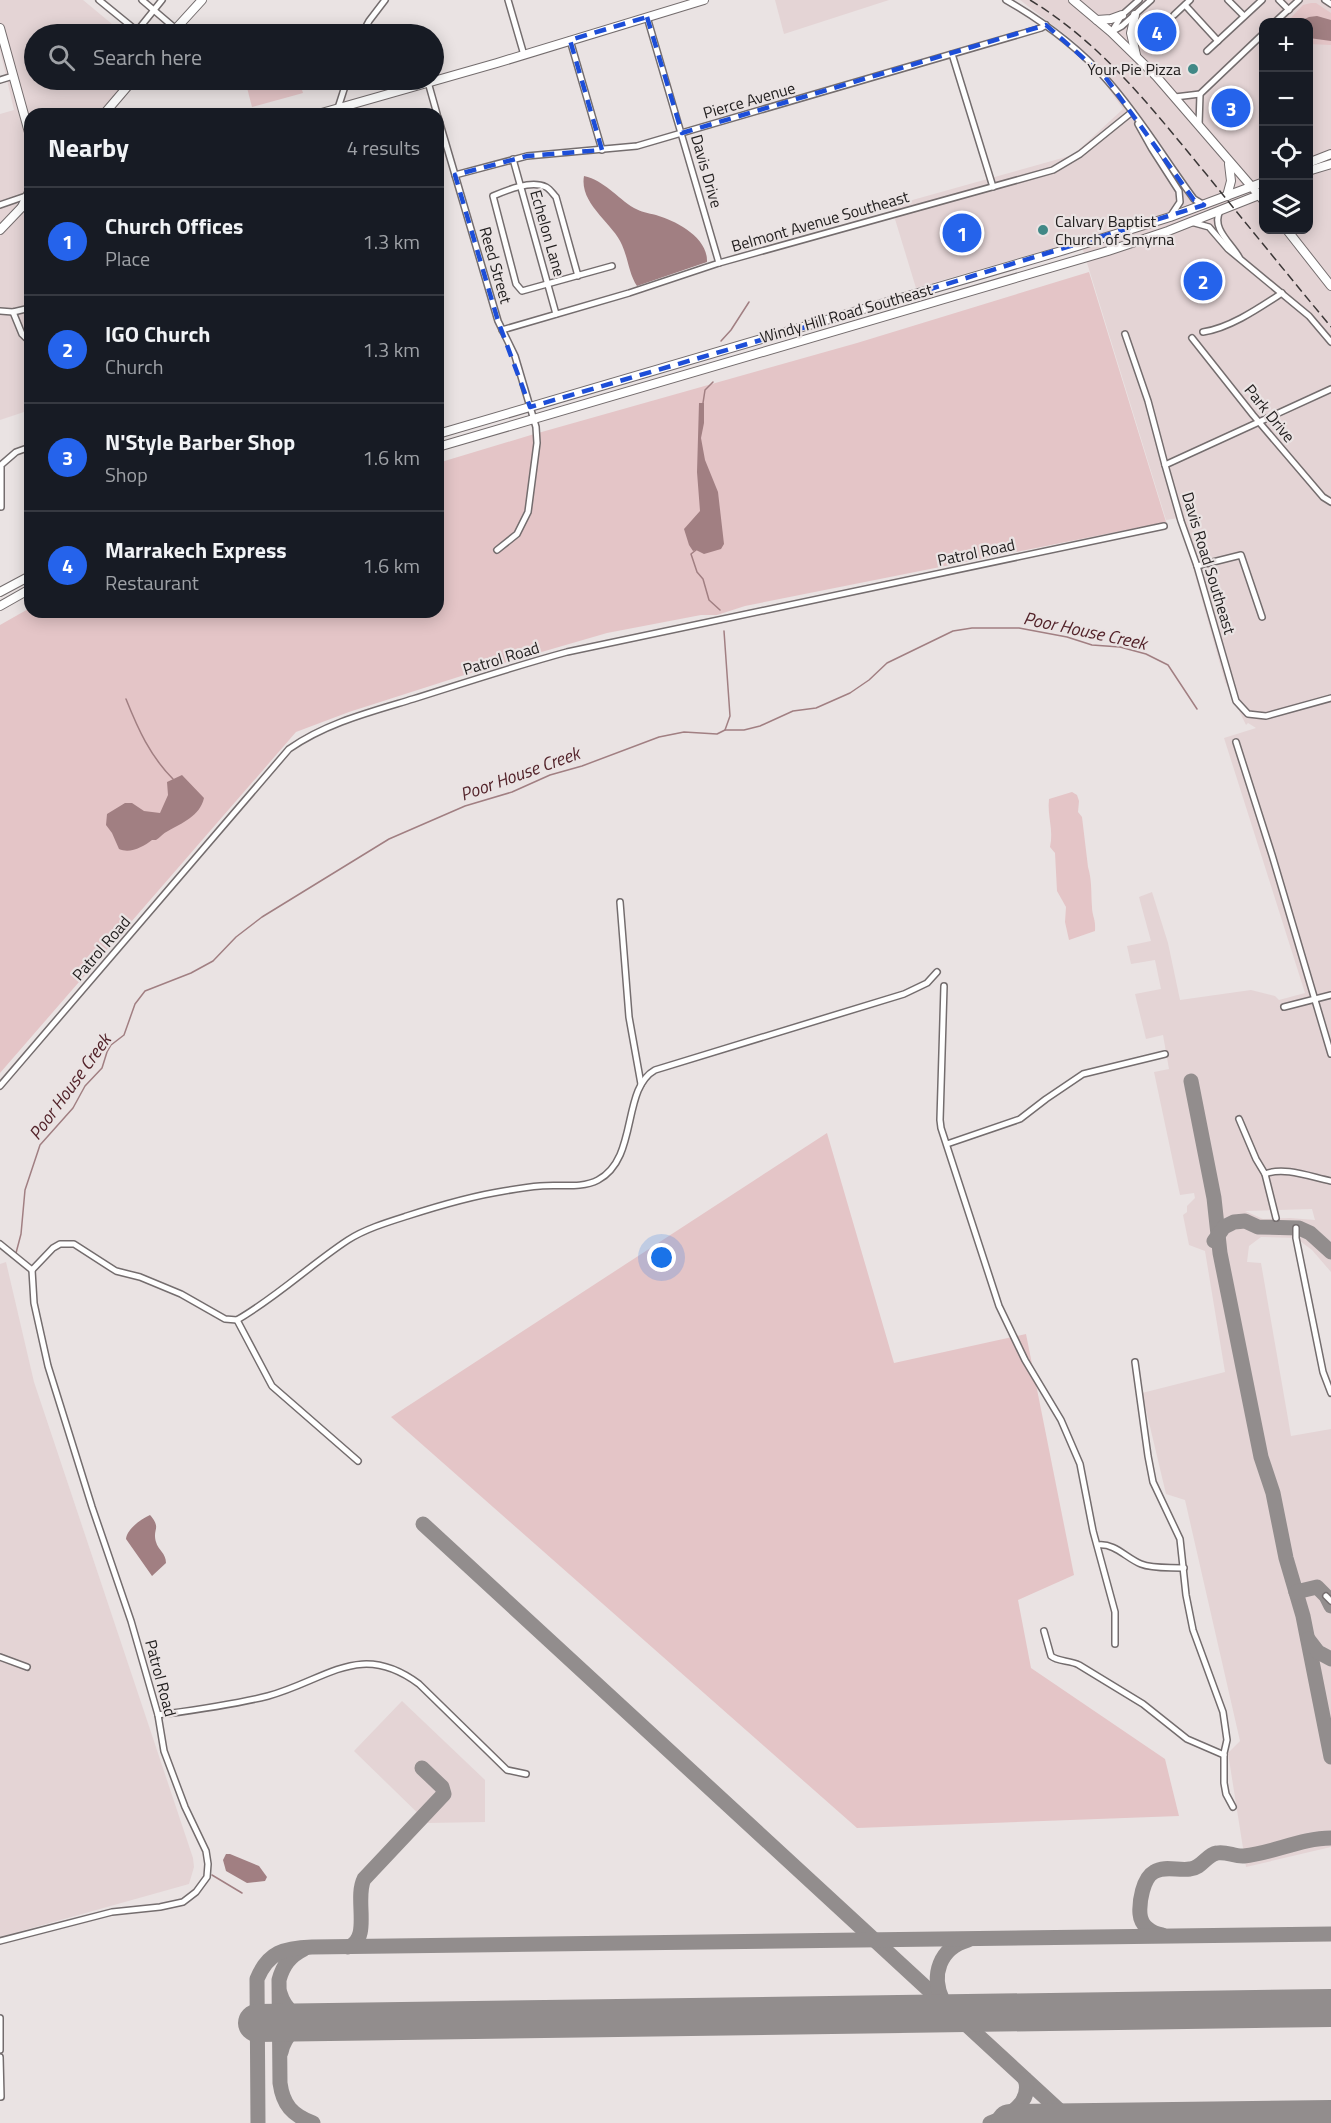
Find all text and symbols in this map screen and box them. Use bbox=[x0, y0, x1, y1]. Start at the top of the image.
pin: 4 bbox=[1138, 9, 1176, 54]
map controls bbox=[1259, 18, 1313, 234]
button: + bbox=[1259, 18, 1313, 72]
search box bbox=[24, 24, 444, 90]
text: Search here bbox=[93, 40, 202, 74]
icon: search bbox=[45, 41, 78, 74]
place label: Your Pie Pizza bbox=[1087, 57, 1181, 81]
marker: Your Pie Pizza bbox=[1186, 62, 1200, 76]
button: − bbox=[1259, 72, 1313, 126]
street label: Pierce Avenue bbox=[700, 75, 798, 125]
pin: 3 bbox=[1212, 86, 1250, 130]
button: locate bbox=[1259, 126, 1313, 180]
text: Nearby bbox=[48, 128, 129, 167]
street label: Davis Drive bbox=[685, 131, 729, 211]
text: 4 results bbox=[347, 132, 420, 163]
button: layers bbox=[1259, 180, 1313, 234]
street label: Belmont Avenue Southeast bbox=[728, 184, 912, 258]
street label: Echelon Lane bbox=[524, 187, 572, 279]
text: Church Offices bbox=[105, 209, 243, 243]
place label: Calvary Baptist Church of Smyrna bbox=[1055, 209, 1174, 251]
pin: 1 bbox=[942, 210, 982, 256]
marker: Calvary Baptist Church of Smyrna bbox=[1036, 223, 1050, 237]
street label: Reed Street bbox=[474, 224, 519, 307]
text: 1 bbox=[62, 226, 73, 257]
text: 1.3 km bbox=[363, 226, 420, 257]
text: Place bbox=[105, 243, 150, 274]
pin: 2 bbox=[1184, 258, 1222, 304]
street label: Windy Hill Road Southeast bbox=[757, 277, 935, 349]
text: IGO Church bbox=[105, 317, 210, 351]
text: 2 bbox=[62, 334, 73, 365]
text: 1.3 km bbox=[363, 334, 420, 365]
text: Church bbox=[105, 351, 163, 382]
street label: Park Drive bbox=[1239, 379, 1301, 447]
text: N'Style Barber Shop bbox=[105, 425, 295, 459]
text: 3 bbox=[62, 442, 73, 473]
text: 1.6 km bbox=[363, 442, 420, 473]
text: Shop bbox=[105, 459, 148, 490]
street label: Davis Road Southeast bbox=[1176, 489, 1242, 637]
street label: Patrol Road bbox=[935, 532, 1017, 572]
text: Marrakech Express bbox=[105, 533, 287, 567]
text: 4 bbox=[62, 550, 73, 581]
text: 1.6 km bbox=[363, 550, 420, 581]
text: Restaurant bbox=[105, 567, 199, 598]
water label: Poor House Creek bbox=[1021, 604, 1151, 657]
street label: Patrol Road bbox=[460, 635, 542, 681]
water label: Poor House Creek bbox=[456, 739, 585, 808]
street label: Patrol Road bbox=[66, 910, 136, 986]
water label: Poor House Creek bbox=[22, 1026, 119, 1145]
your location bbox=[647, 1243, 676, 1272]
street label: Patrol Road bbox=[139, 1637, 183, 1719]

